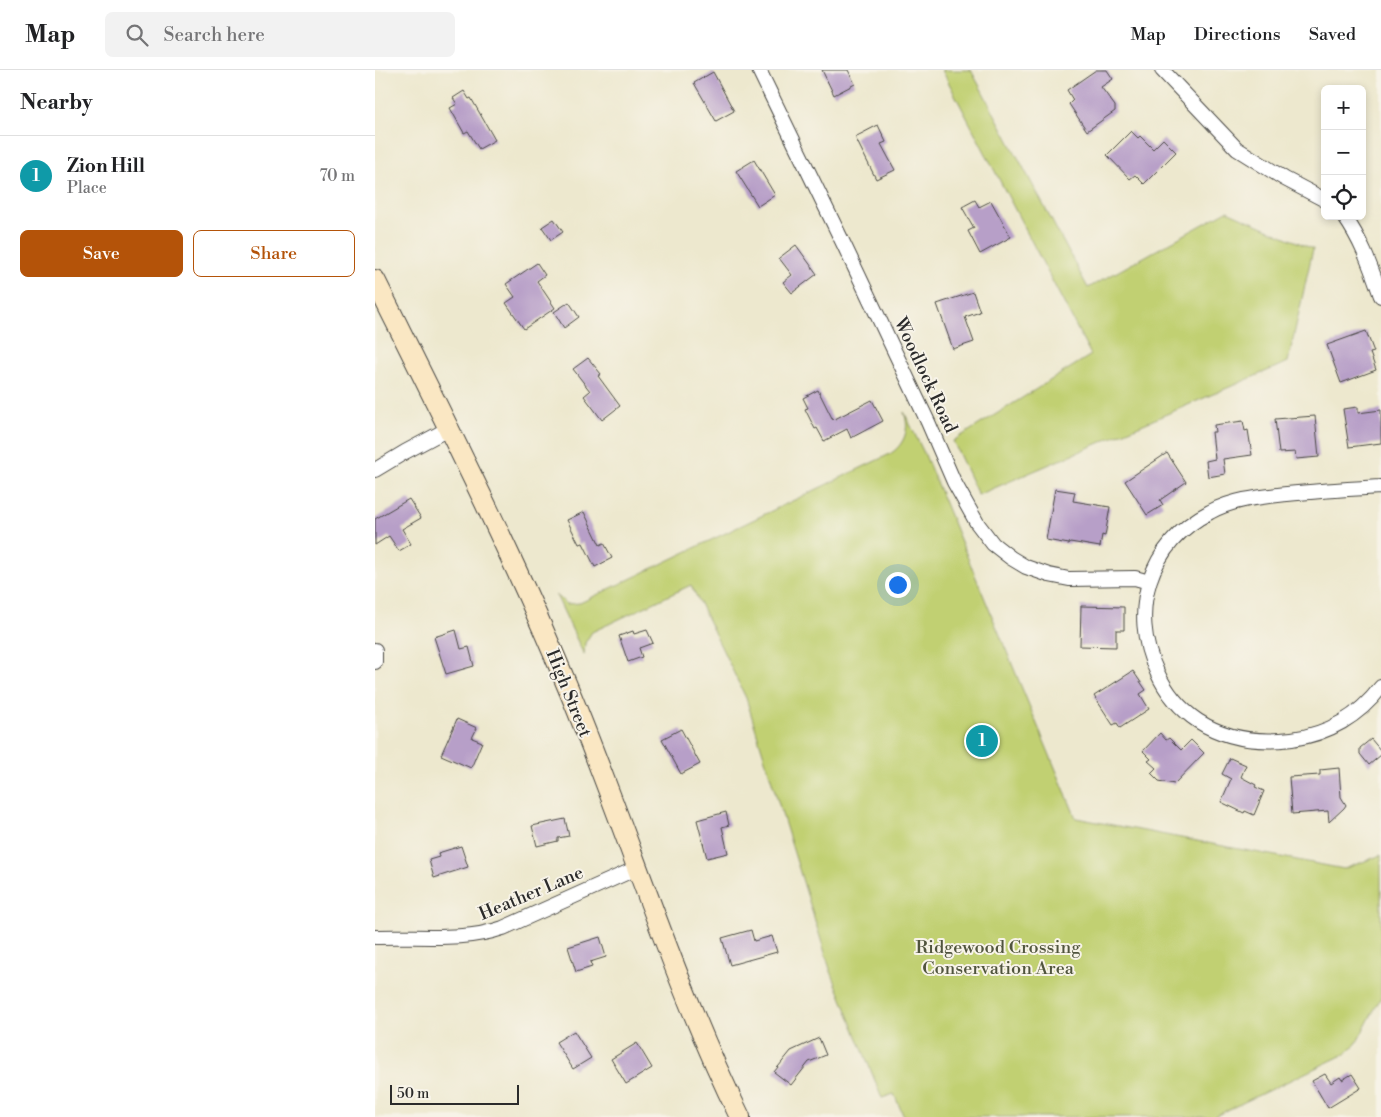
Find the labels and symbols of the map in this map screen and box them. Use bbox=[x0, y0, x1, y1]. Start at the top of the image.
street label: Woodlock Road bbox=[888, 313, 963, 437]
your location bbox=[885, 572, 911, 598]
street label: High Street bbox=[540, 646, 597, 741]
pin: 1 bbox=[966, 722, 998, 760]
street label: Heather Lane bbox=[475, 861, 587, 926]
park label: Ridgewood Crossing Conservation Area bbox=[916, 936, 1081, 980]
scale bar bbox=[390, 1082, 519, 1105]

